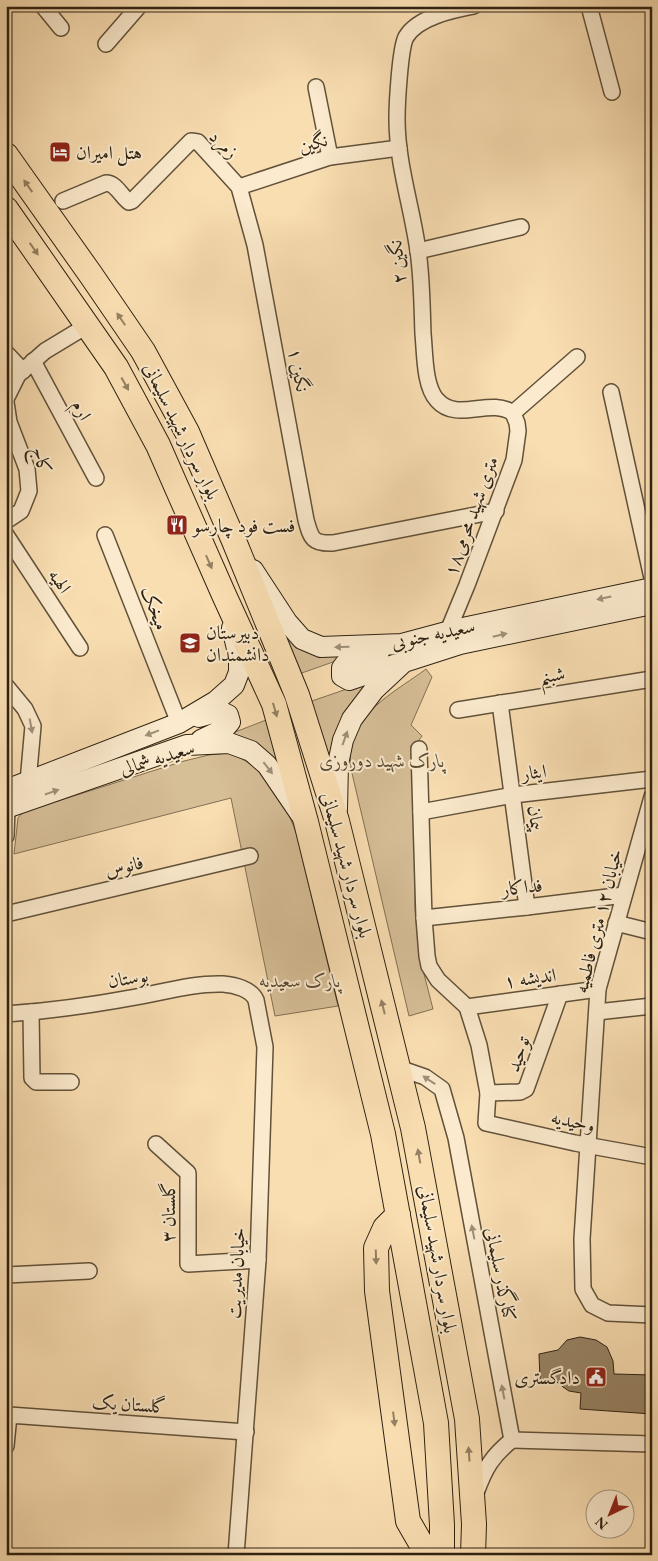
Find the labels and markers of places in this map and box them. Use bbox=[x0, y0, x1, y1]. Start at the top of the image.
hotel icon: هتل امیران bbox=[48, 140, 72, 164]
place label: هتل امیران bbox=[76, 140, 142, 166]
restaurant icon: فست فود چارسو bbox=[165, 513, 189, 537]
place label: فست فود چارسو bbox=[191, 513, 295, 539]
place label: دبیرستان دانشمندان bbox=[206, 620, 270, 667]
school or university icon: دبیرستان دانشمندان bbox=[178, 631, 202, 655]
place label: دادگستری bbox=[514, 1365, 580, 1390]
public building icon: دادگستری bbox=[584, 1365, 608, 1389]

